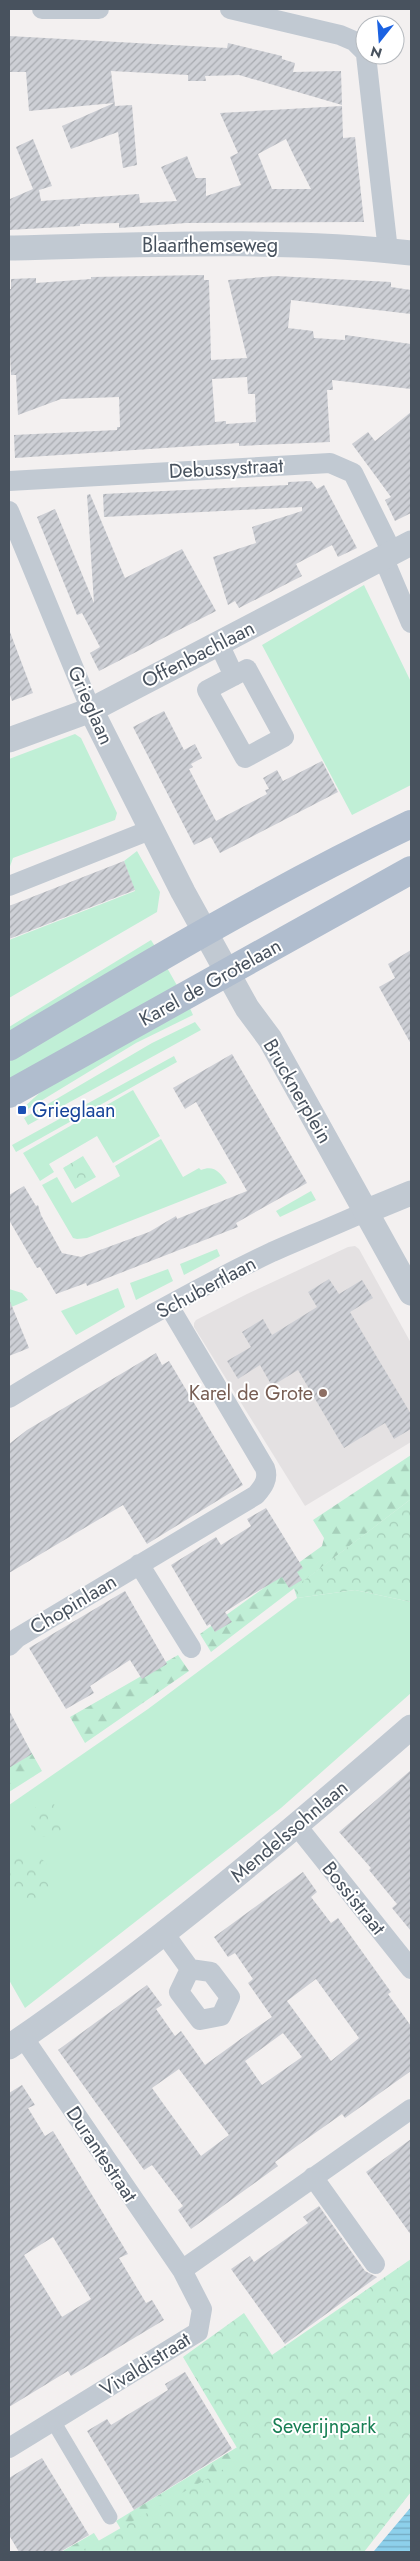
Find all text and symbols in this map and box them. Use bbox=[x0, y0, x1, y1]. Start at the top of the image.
north arrow bbox=[355, 15, 405, 65]
text: N bbox=[368, 41, 384, 64]
street label: Blaarthemseweg bbox=[142, 231, 278, 260]
street label: Debussystraat bbox=[168, 451, 284, 486]
street label: Offenbachlaan bbox=[137, 613, 260, 695]
street label: Grieglaan bbox=[60, 661, 121, 749]
street label: Karel de Grotelaan bbox=[134, 931, 287, 1034]
street label: Brucknerplein bbox=[256, 1034, 339, 1149]
place label: Grieglaan bbox=[32, 1096, 116, 1125]
marker: Grieglaan bbox=[16, 1104, 28, 1116]
street label: Schubertlaan bbox=[151, 1249, 261, 1326]
place label: Karel de Grote bbox=[189, 1379, 313, 1408]
marker: Karel de Grote bbox=[317, 1387, 329, 1399]
street label: Chopinlaan bbox=[24, 1567, 122, 1642]
street label: Mendelssohnlaan bbox=[224, 1773, 354, 1889]
street label: Bossistraat bbox=[315, 1855, 392, 1941]
street label: Durantestraat bbox=[59, 2101, 144, 2208]
street label: Vivaldistraat bbox=[94, 2325, 196, 2404]
park label: Severijnpark bbox=[272, 2412, 376, 2441]

